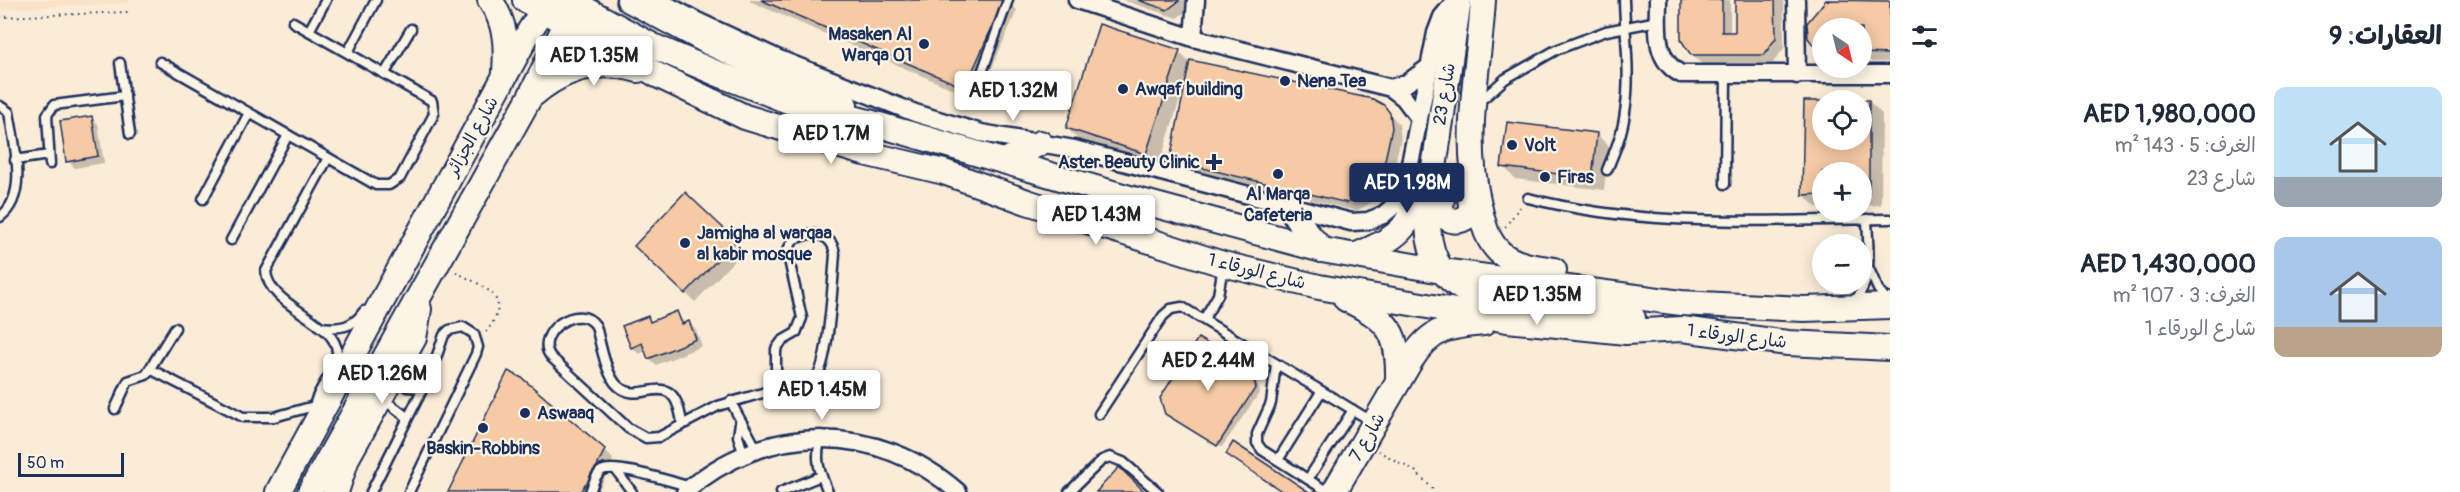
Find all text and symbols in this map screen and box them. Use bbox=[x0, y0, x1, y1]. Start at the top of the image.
north arrow bbox=[1812, 18, 1872, 78]
map controls bbox=[1812, 18, 1872, 294]
icon: filters bbox=[1908, 20, 1941, 53]
text: العقارات: 9 bbox=[2329, 20, 2442, 52]
place label: Masaken Al Warqa 01 bbox=[828, 23, 912, 67]
pin: AED 1.35M bbox=[525, 36, 663, 87]
marker: Masaken Al Warqa 01 bbox=[917, 37, 931, 51]
text: AED 1.35M bbox=[550, 43, 638, 68]
street label: شارع 23 bbox=[1428, 61, 1461, 127]
place label: Nena Tea bbox=[1297, 70, 1367, 93]
pin: AED 1.32M bbox=[944, 71, 1082, 122]
marker: Nena Tea bbox=[1278, 74, 1292, 88]
text: AED 1.32M bbox=[968, 78, 1058, 103]
place label: Awqaf building bbox=[1135, 78, 1243, 101]
marker: Awqaf building bbox=[1116, 82, 1130, 96]
button: locate bbox=[1812, 90, 1872, 150]
street label: شارع الجزائر bbox=[440, 92, 504, 182]
text: AED 1,980,000 bbox=[2083, 98, 2256, 130]
icon: home bbox=[2322, 111, 2394, 183]
pin: AED 1.7M bbox=[769, 114, 893, 165]
text: AED 1.7M bbox=[792, 121, 870, 146]
text: الغرف: 5 · 143 m² bbox=[2115, 133, 2256, 158]
place label: Volt bbox=[1524, 134, 1557, 157]
marker: Volt bbox=[1505, 138, 1519, 152]
place label: Aster Beauty Clinic bbox=[1058, 151, 1200, 174]
marker: Aster Beauty Clinic bbox=[1205, 153, 1223, 171]
button: + bbox=[1812, 162, 1872, 222]
pin: AED 1.98M bbox=[1338, 163, 1476, 214]
place label: Firas bbox=[1557, 166, 1595, 189]
text: شارع 23 bbox=[2187, 166, 2256, 191]
marker: Al Marqa Cafeteria bbox=[1271, 167, 1285, 181]
text: AED 1.98M bbox=[1363, 170, 1451, 195]
marker: Firas bbox=[1538, 170, 1552, 184]
place label: Al Marqa Cafeteria bbox=[1244, 183, 1313, 227]
pin: AED 1.43M bbox=[1027, 195, 1165, 246]
text: AED 1.43M bbox=[1051, 202, 1141, 227]
place label: Jamigha al warqaa al kabir mosque bbox=[697, 222, 832, 266]
button: − bbox=[1812, 234, 1872, 294]
marker: Jamigha al warqaa al kabir mosque bbox=[678, 236, 692, 250]
street label: شارع الورقاء 1 bbox=[1206, 248, 1308, 295]
text: AED 1,430,000 bbox=[2080, 248, 2256, 280]
icon: home bbox=[2322, 261, 2394, 333]
pin: AED 1.35M bbox=[1468, 275, 1606, 326]
text: AED 1.35M bbox=[1493, 282, 1581, 307]
text: الغرف: 3 · 107 m² bbox=[2113, 283, 2256, 308]
text: شارع الورقاء 1 bbox=[2145, 316, 2256, 341]
street label: شارع الورقاء 1 bbox=[1686, 319, 1788, 354]
pin: AED 2.44M bbox=[1139, 341, 1277, 392]
text: AED 2.44M bbox=[1161, 348, 1255, 373]
pin: AED 1.26M bbox=[313, 354, 451, 405]
text: AED 1.26M bbox=[337, 361, 427, 386]
pin: AED 1.45M bbox=[753, 370, 891, 421]
text: AED 1.45M bbox=[777, 377, 867, 402]
place label: Aswaaq bbox=[537, 402, 595, 425]
marker: Aswaaq bbox=[518, 406, 532, 420]
street label: شارع 7 bbox=[1344, 409, 1390, 466]
marker: Baskin-Robbins bbox=[476, 421, 490, 435]
place label: Baskin-Robbins bbox=[426, 437, 541, 460]
scale bar bbox=[18, 450, 124, 478]
text: 50 m bbox=[27, 453, 64, 473]

